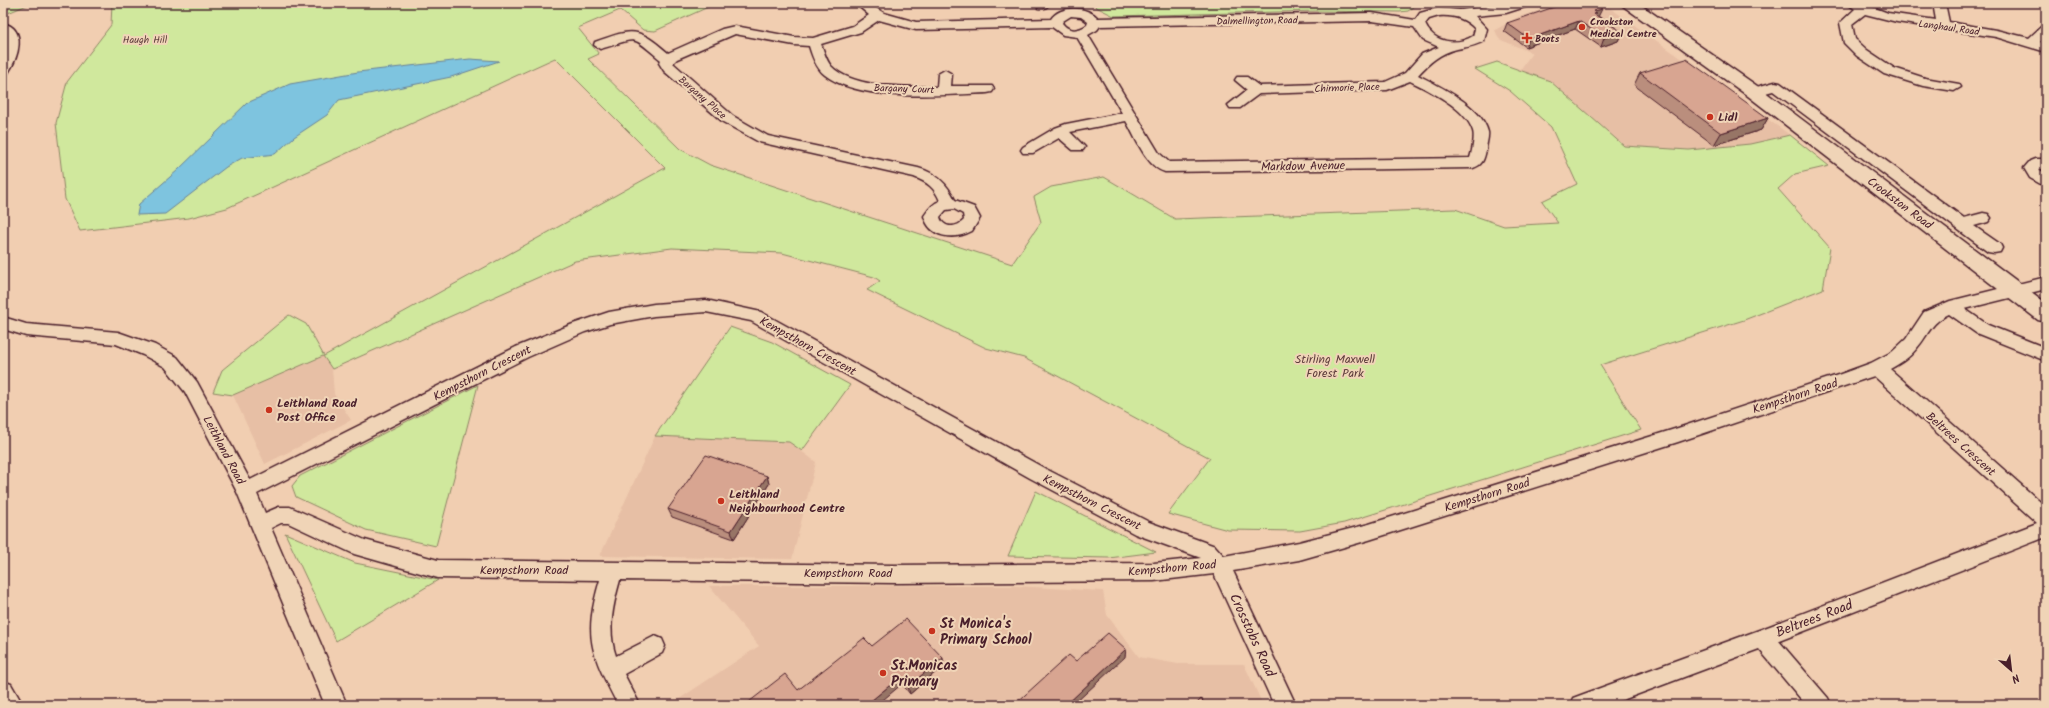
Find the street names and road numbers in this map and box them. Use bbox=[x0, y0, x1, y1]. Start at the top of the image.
street label: Dalmellington Road bbox=[1216, 12, 1299, 30]
street label: Langhaul Road bbox=[1917, 16, 1981, 40]
street label: Bargany Place bbox=[675, 72, 730, 124]
street label: Chirmorie Place bbox=[1314, 79, 1380, 97]
street label: Bargany Court bbox=[874, 80, 935, 98]
street label: Markdow Avenue bbox=[1261, 156, 1346, 177]
street label: Crookston Road bbox=[1863, 172, 1937, 235]
street label: Kempsthorn Crescent bbox=[756, 312, 860, 381]
street label: Kempsthorn Crescent bbox=[430, 340, 535, 406]
street label: Kempsthorn Road bbox=[1750, 373, 1841, 419]
street label: Beltrees Crescent bbox=[1921, 408, 2000, 481]
street label: Leithland Road bbox=[197, 412, 250, 489]
street label: Kempsthorn Crescent bbox=[1039, 469, 1145, 536]
street label: Kempsthorn Road bbox=[1442, 473, 1533, 518]
street label: Kempsthorn Road bbox=[1127, 555, 1218, 582]
street label: Kempsthorn Road bbox=[480, 561, 569, 580]
street label: Kempsthorn Road bbox=[804, 564, 893, 583]
street label: Crosstobs Road bbox=[1223, 590, 1282, 682]
street label: Beltrees Road bbox=[1773, 594, 1857, 644]

